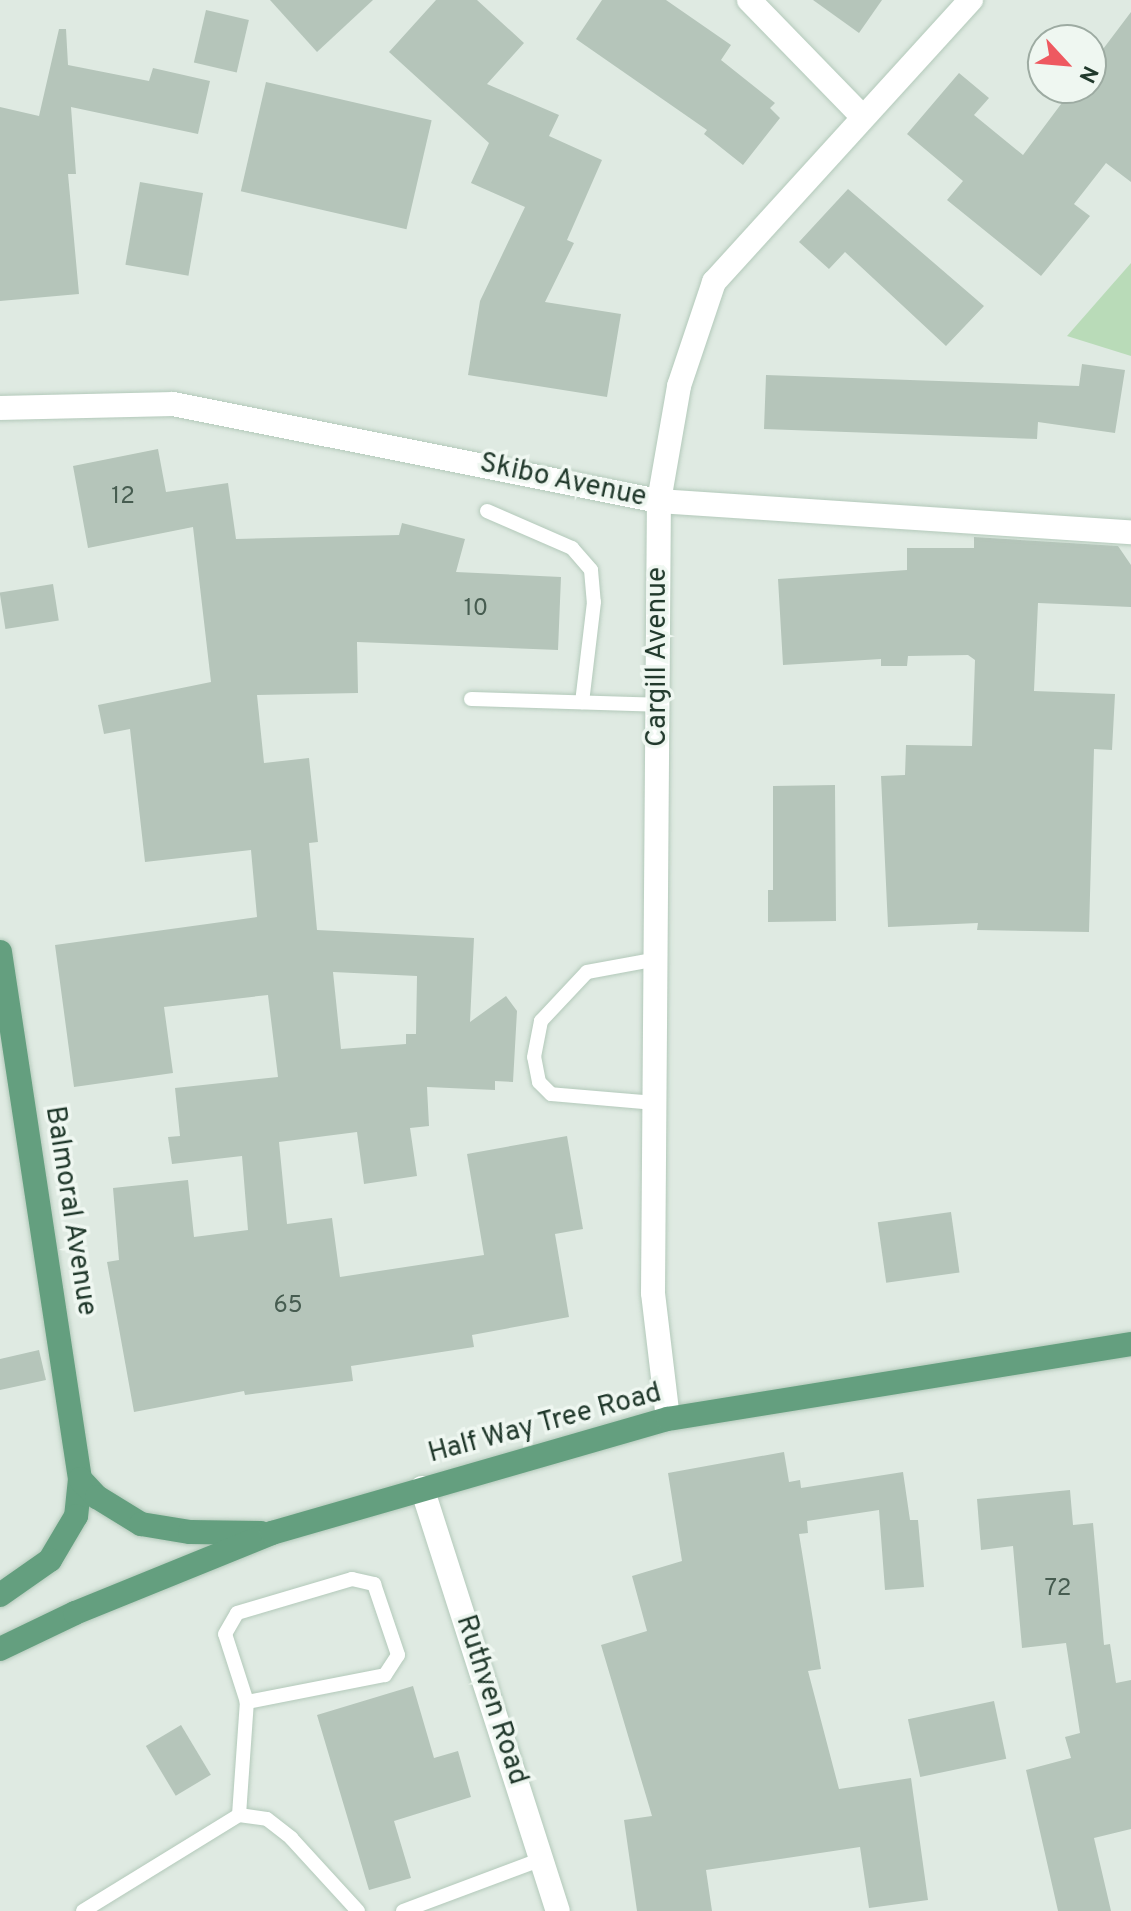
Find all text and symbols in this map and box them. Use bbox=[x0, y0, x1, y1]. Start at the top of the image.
north arrow bbox=[1027, 24, 1107, 104]
text: N bbox=[1072, 61, 1103, 87]
street label: Skibo Avenue bbox=[476, 447, 650, 515]
house number: 12 bbox=[111, 484, 135, 512]
street label: Cargill Avenue bbox=[641, 566, 675, 748]
house number: 10 bbox=[464, 596, 488, 624]
street label: Balmoral Avenue bbox=[37, 1103, 103, 1319]
house number: 65 bbox=[273, 1293, 303, 1321]
street label: Half Way Tree Road bbox=[424, 1376, 666, 1472]
house number: 72 bbox=[1045, 1576, 1071, 1604]
street label: Ruthven Road bbox=[448, 1611, 534, 1789]

